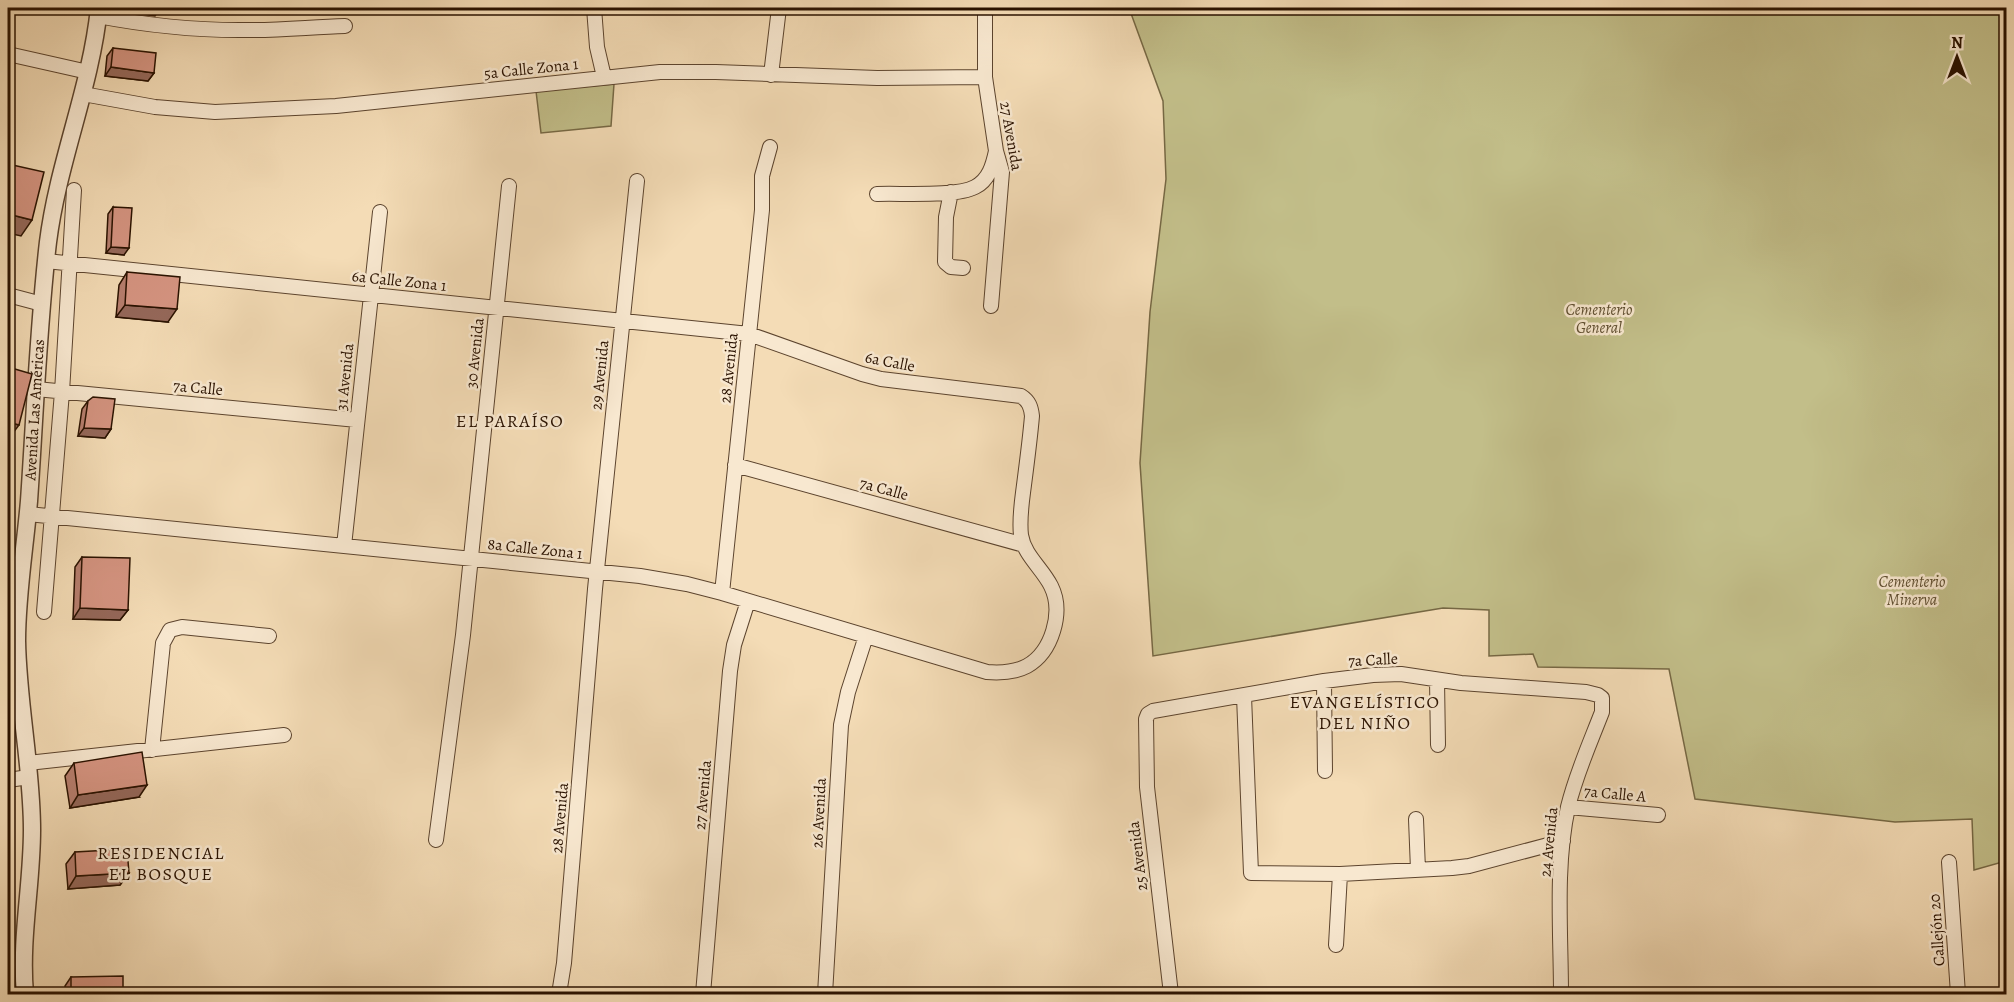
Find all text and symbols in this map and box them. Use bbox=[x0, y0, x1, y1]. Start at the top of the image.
north arrow bbox=[1927, 27, 1987, 87]
text: N bbox=[1951, 32, 1963, 54]
street label: 5a Calle Zona 1 bbox=[483, 53, 580, 85]
street label: 27 Avenida bbox=[994, 100, 1028, 173]
street label: 6a Calle Zona 1 bbox=[350, 265, 448, 297]
park label: Cementerio General bbox=[1566, 299, 1632, 339]
street label: 30 Avenida bbox=[460, 316, 490, 389]
street label: 28 Avenida bbox=[714, 331, 744, 404]
street label: Avenida Las Américas bbox=[19, 338, 50, 482]
street label: 29 Avenida bbox=[585, 338, 615, 411]
street label: 31 Avenida bbox=[331, 342, 360, 412]
street label: 6a Calle bbox=[863, 346, 917, 378]
street label: 7a Calle bbox=[172, 375, 224, 401]
district label: EL PARAÍSO bbox=[456, 409, 564, 433]
street label: 7a Calle bbox=[857, 472, 911, 506]
street label: 8a Calle Zona 1 bbox=[486, 533, 584, 565]
park label: Cementerio Minerva bbox=[1879, 571, 1945, 611]
street label: 7a Calle bbox=[1348, 648, 1398, 672]
district label: EVANGELÍSTICO DEL NIÑO bbox=[1289, 690, 1441, 735]
street label: 27 Avenida bbox=[689, 759, 717, 831]
street label: 26 Avenida bbox=[806, 777, 832, 849]
street label: 7a Calle A bbox=[1583, 780, 1648, 808]
street label: 28 Avenida bbox=[546, 781, 574, 854]
street label: 24 Avenida bbox=[1534, 805, 1564, 878]
street label: 25 Avenida bbox=[1123, 819, 1153, 892]
district label: RESIDENCIAL EL BOSQUE bbox=[97, 841, 225, 886]
street label: Callejón 20 bbox=[1923, 893, 1951, 967]

